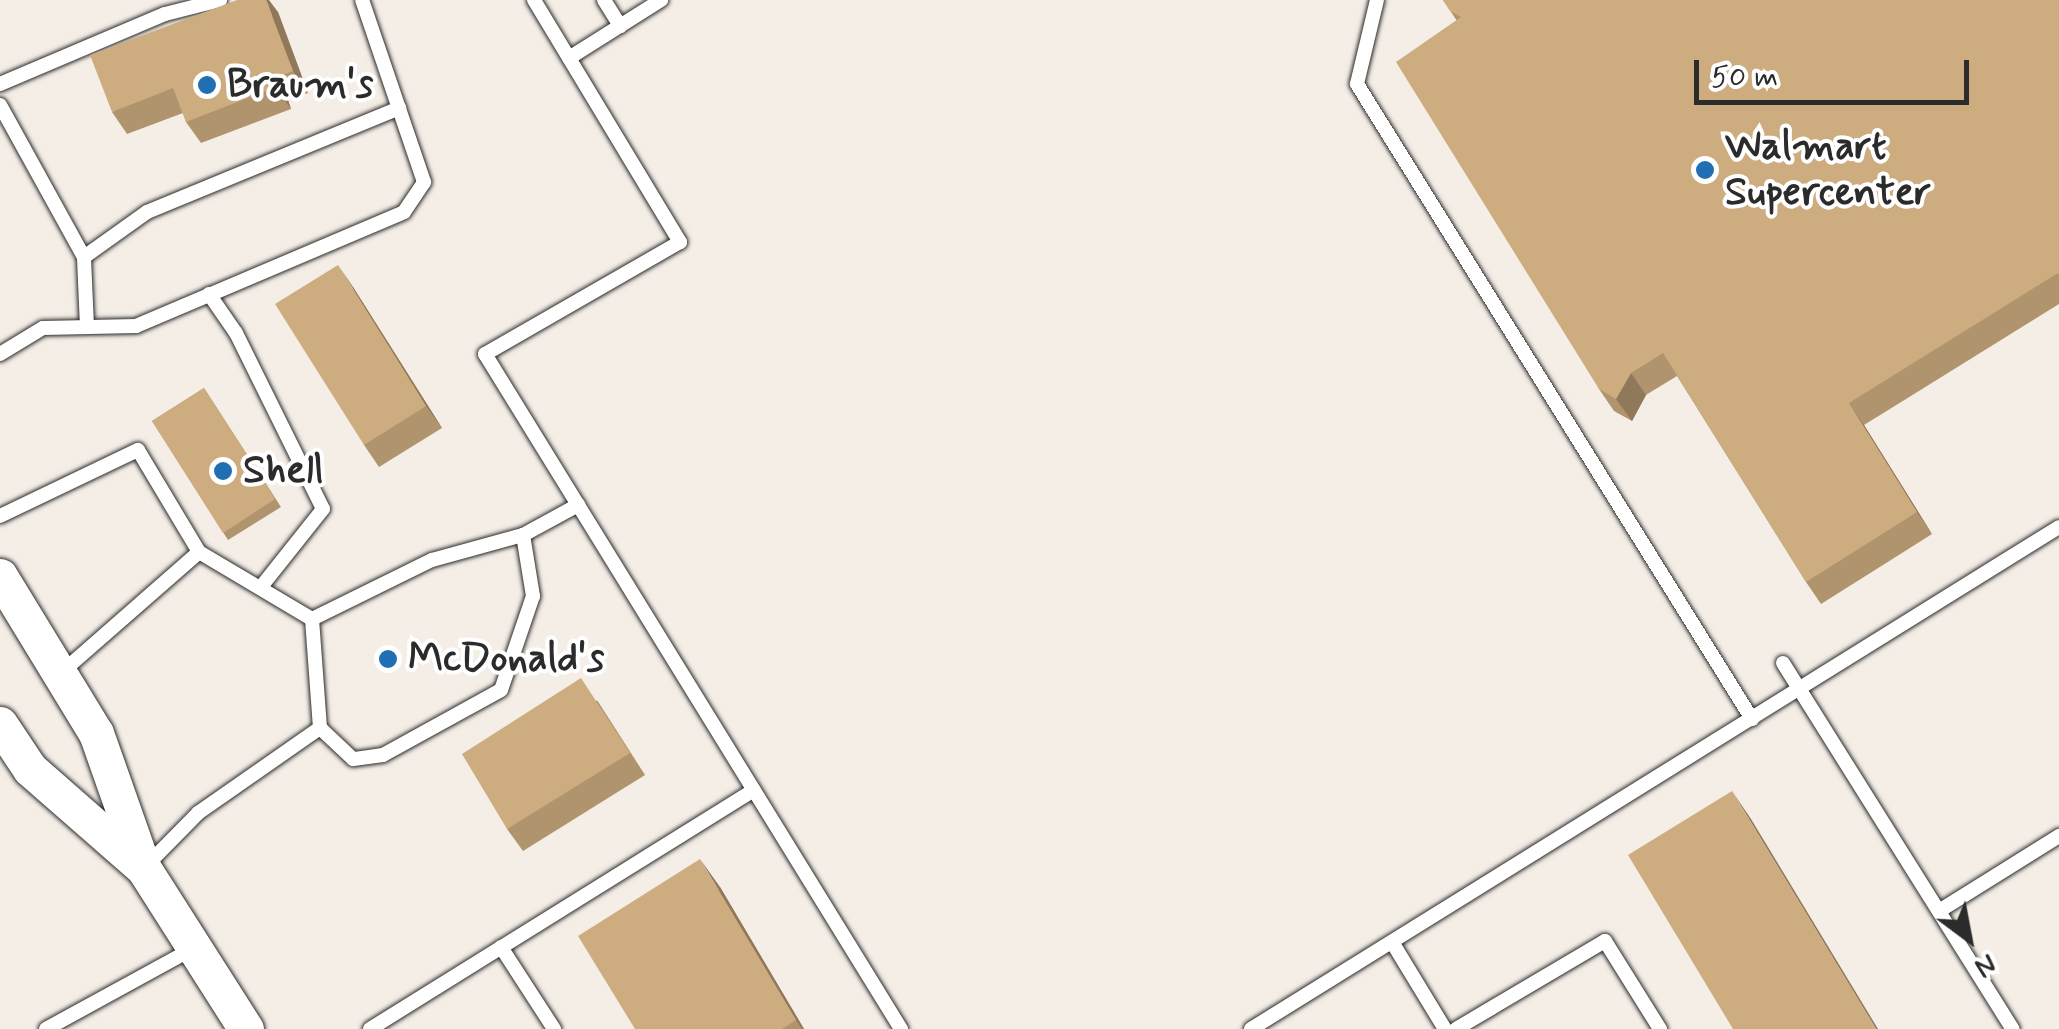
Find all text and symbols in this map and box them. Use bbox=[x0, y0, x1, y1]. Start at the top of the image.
scale bar bbox=[1699, 40, 1974, 102]
text: 50 m bbox=[1711, 58, 1778, 97]
place label: Braum's bbox=[227, 61, 373, 109]
marker: Braum's bbox=[196, 74, 218, 96]
place label: Walmart Supercenter bbox=[1725, 123, 1931, 217]
marker: Walmart Supercenter bbox=[1694, 159, 1716, 181]
place label: Shell bbox=[243, 447, 324, 495]
marker: Shell bbox=[212, 460, 234, 482]
place label: McDonald's bbox=[408, 635, 604, 683]
marker: McDonald's bbox=[377, 648, 399, 670]
north arrow bbox=[1919, 889, 2019, 989]
text: N bbox=[1967, 944, 2003, 985]

